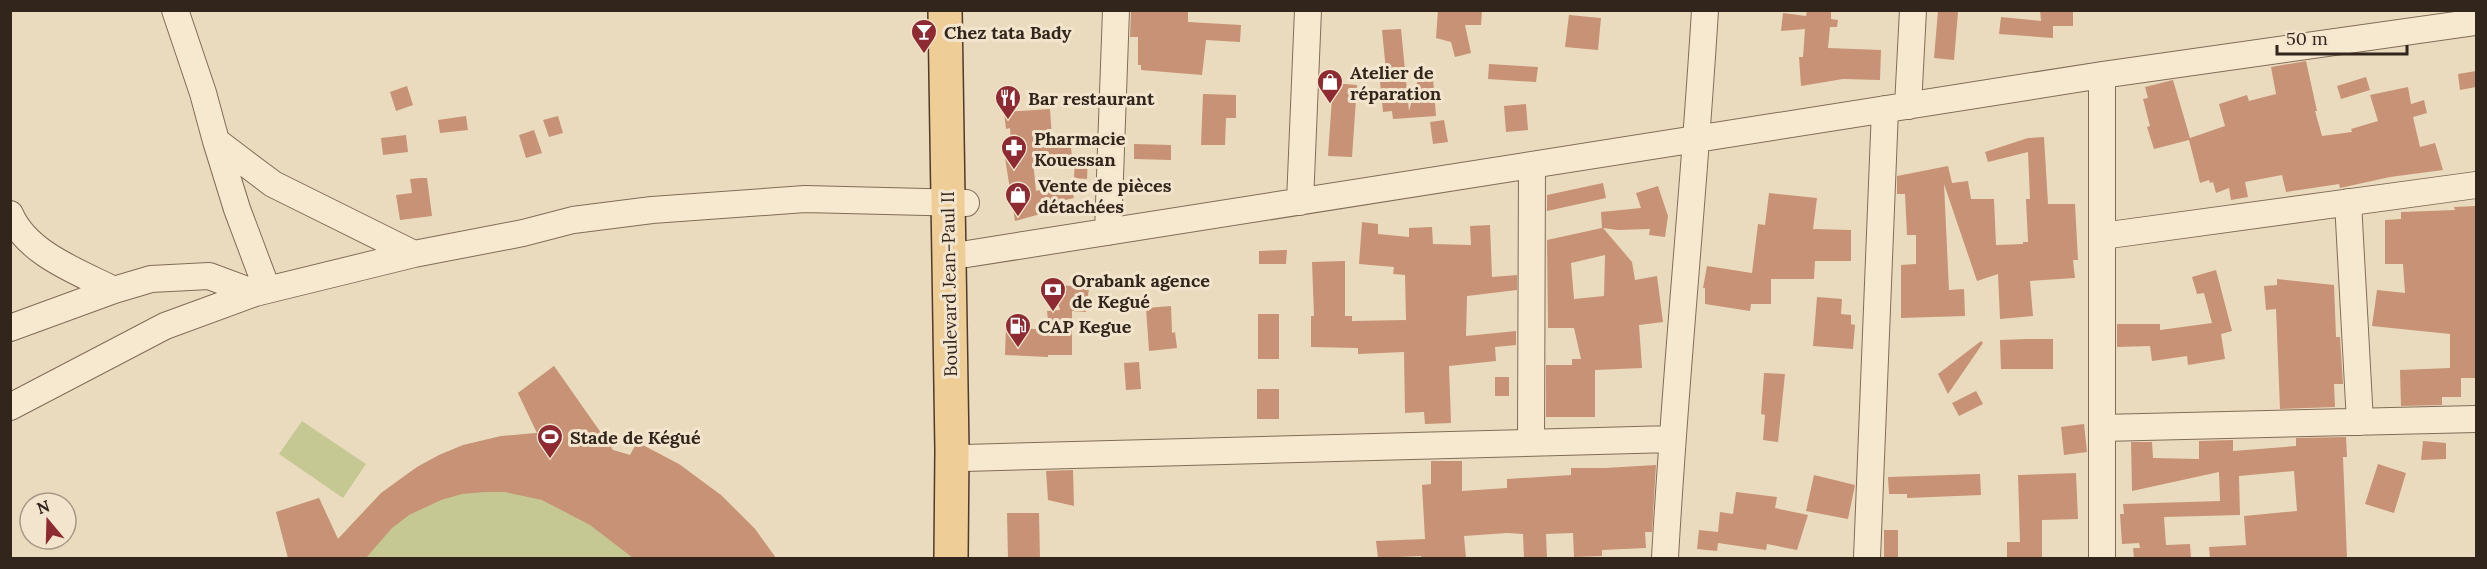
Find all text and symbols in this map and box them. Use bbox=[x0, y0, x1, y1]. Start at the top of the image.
bar icon: Chez tata Bady bbox=[909, 17, 939, 55]
scale bar bbox=[2277, 18, 2408, 56]
place label: Chez tata Bady bbox=[944, 21, 1072, 44]
text: 50 m bbox=[2286, 27, 2328, 50]
place label: Atelier de réparation bbox=[1350, 61, 1442, 105]
shop icon: Atelier de réparation bbox=[1315, 67, 1345, 105]
restaurant icon: Bar restaurant bbox=[993, 83, 1023, 121]
place label: Bar restaurant bbox=[1028, 87, 1155, 110]
place label: Pharmacie Kouessan bbox=[1034, 127, 1126, 171]
pharmacy icon: Pharmacie Kouessan bbox=[999, 133, 1029, 171]
place label: Vente de pièces détachées bbox=[1038, 174, 1172, 218]
shop icon: Vente de pièces détachées bbox=[1003, 180, 1033, 218]
street label: Boulevard Jean-Paul II bbox=[936, 191, 962, 377]
place label: Orabank agence de Kegué bbox=[1072, 269, 1210, 313]
bank icon: Orabank agence de Kegué bbox=[1038, 275, 1068, 313]
fuel station icon: CAP Kegue bbox=[1003, 311, 1033, 349]
place label: CAP Kegue bbox=[1038, 315, 1132, 338]
sports icon: Stade de Kégué bbox=[535, 422, 565, 460]
place label: Stade de Kégué bbox=[570, 426, 701, 449]
north arrow bbox=[18, 491, 78, 551]
text: N bbox=[34, 495, 52, 518]

